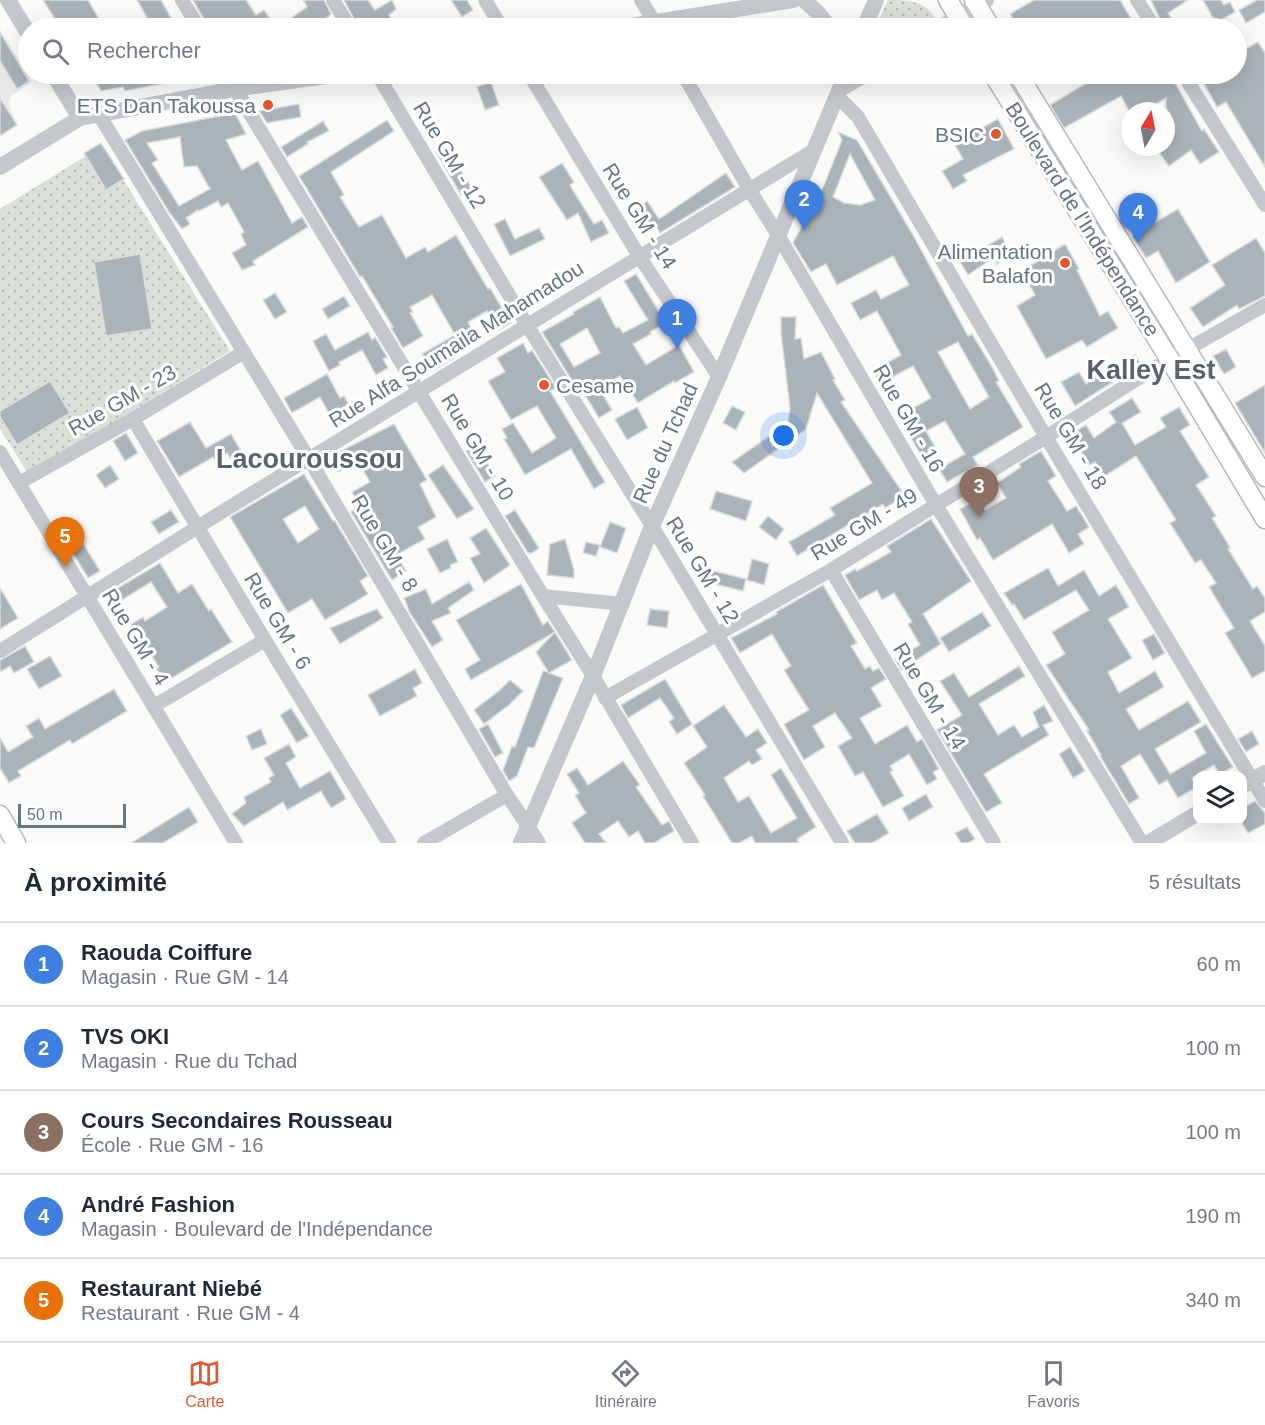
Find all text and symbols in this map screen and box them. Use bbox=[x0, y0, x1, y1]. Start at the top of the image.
search box bbox=[18, 18, 1247, 84]
icon: search bbox=[39, 35, 72, 68]
text: Rechercher bbox=[87, 38, 201, 63]
place label: ETS Dan Takoussa bbox=[77, 94, 256, 117]
marker: ETS Dan Takoussa bbox=[261, 98, 275, 112]
street label: Rue GM - 12 bbox=[409, 98, 491, 212]
street label: Boulevard de l'Indépendance bbox=[1001, 98, 1165, 340]
north arrow bbox=[1121, 102, 1175, 156]
place label: BSIC bbox=[935, 123, 984, 146]
marker: BSIC bbox=[989, 127, 1003, 141]
street label: Rue GM - 14 bbox=[598, 159, 682, 273]
pin: 2 bbox=[784, 180, 824, 230]
pin: 4 bbox=[1118, 194, 1158, 243]
place label: Alimentation Balafon bbox=[937, 240, 1053, 287]
street label: Rue Alfa Soumaila Mahamadou bbox=[325, 256, 587, 432]
marker: Alimentation Balafon bbox=[1058, 256, 1072, 270]
pin: 1 bbox=[658, 300, 696, 349]
district label: Kalley Est bbox=[1086, 355, 1216, 385]
street label: Rue GM - 23 bbox=[64, 360, 180, 440]
street label: Rue GM - 16 bbox=[869, 360, 949, 476]
place label: Cesame bbox=[556, 374, 634, 397]
marker: Cesame bbox=[537, 378, 551, 392]
street label: Rue du Tchad bbox=[628, 379, 702, 507]
street label: Rue GM - 18 bbox=[1030, 379, 1112, 493]
street label: Rue GM - 10 bbox=[437, 390, 519, 504]
your location bbox=[769, 421, 798, 450]
district label: Lacouroussou bbox=[216, 444, 402, 474]
pin: 3 bbox=[960, 468, 998, 517]
street label: Rue GM - 49 bbox=[807, 483, 921, 565]
street label: Rue GM - 8 bbox=[347, 491, 423, 595]
street label: Rue GM - 12 bbox=[662, 513, 744, 627]
pin: 5 bbox=[46, 518, 84, 567]
street label: Rue GM - 6 bbox=[240, 569, 316, 673]
street label: Rue GM - 4 bbox=[98, 585, 174, 690]
street label: Rue GM - 14 bbox=[889, 639, 971, 754]
map controls bbox=[1193, 771, 1247, 825]
button: layers bbox=[1193, 771, 1247, 825]
scale bar bbox=[18, 801, 126, 828]
text: 50 m bbox=[27, 806, 63, 823]
text: À proximité bbox=[24, 867, 167, 897]
text: 5 résultats bbox=[1149, 871, 1241, 893]
text: Raouda Coiffure bbox=[81, 940, 252, 965]
text: 1 bbox=[38, 953, 49, 975]
text: 60 m bbox=[1197, 953, 1241, 975]
text: Magasin · Rue GM - 14 bbox=[81, 966, 289, 988]
text: TVS OKI bbox=[81, 1024, 169, 1049]
text: 2 bbox=[38, 1037, 49, 1059]
text: 100 m bbox=[1185, 1037, 1241, 1059]
text: Magasin · Rue du Tchad bbox=[81, 1050, 297, 1072]
text: Cours Secondaires Rousseau bbox=[81, 1108, 393, 1133]
text: 3 bbox=[38, 1121, 49, 1143]
text: 100 m bbox=[1185, 1121, 1241, 1143]
text: École · Rue GM - 16 bbox=[81, 1134, 263, 1156]
text: André Fashion bbox=[81, 1192, 235, 1217]
text: 4 bbox=[38, 1205, 49, 1227]
text: 190 m bbox=[1185, 1205, 1241, 1227]
text: Magasin · Boulevard de l'Indépendance bbox=[81, 1218, 433, 1240]
text: Restaurant Niebé bbox=[81, 1276, 262, 1301]
text: 5 bbox=[38, 1289, 49, 1311]
text: 340 m bbox=[1185, 1289, 1241, 1311]
text: Restaurant · Rue GM - 4 bbox=[81, 1302, 300, 1324]
tab: Carte bbox=[185, 1357, 224, 1411]
tab: Itinéraire bbox=[595, 1357, 657, 1411]
tab: Favoris bbox=[1027, 1357, 1080, 1411]

